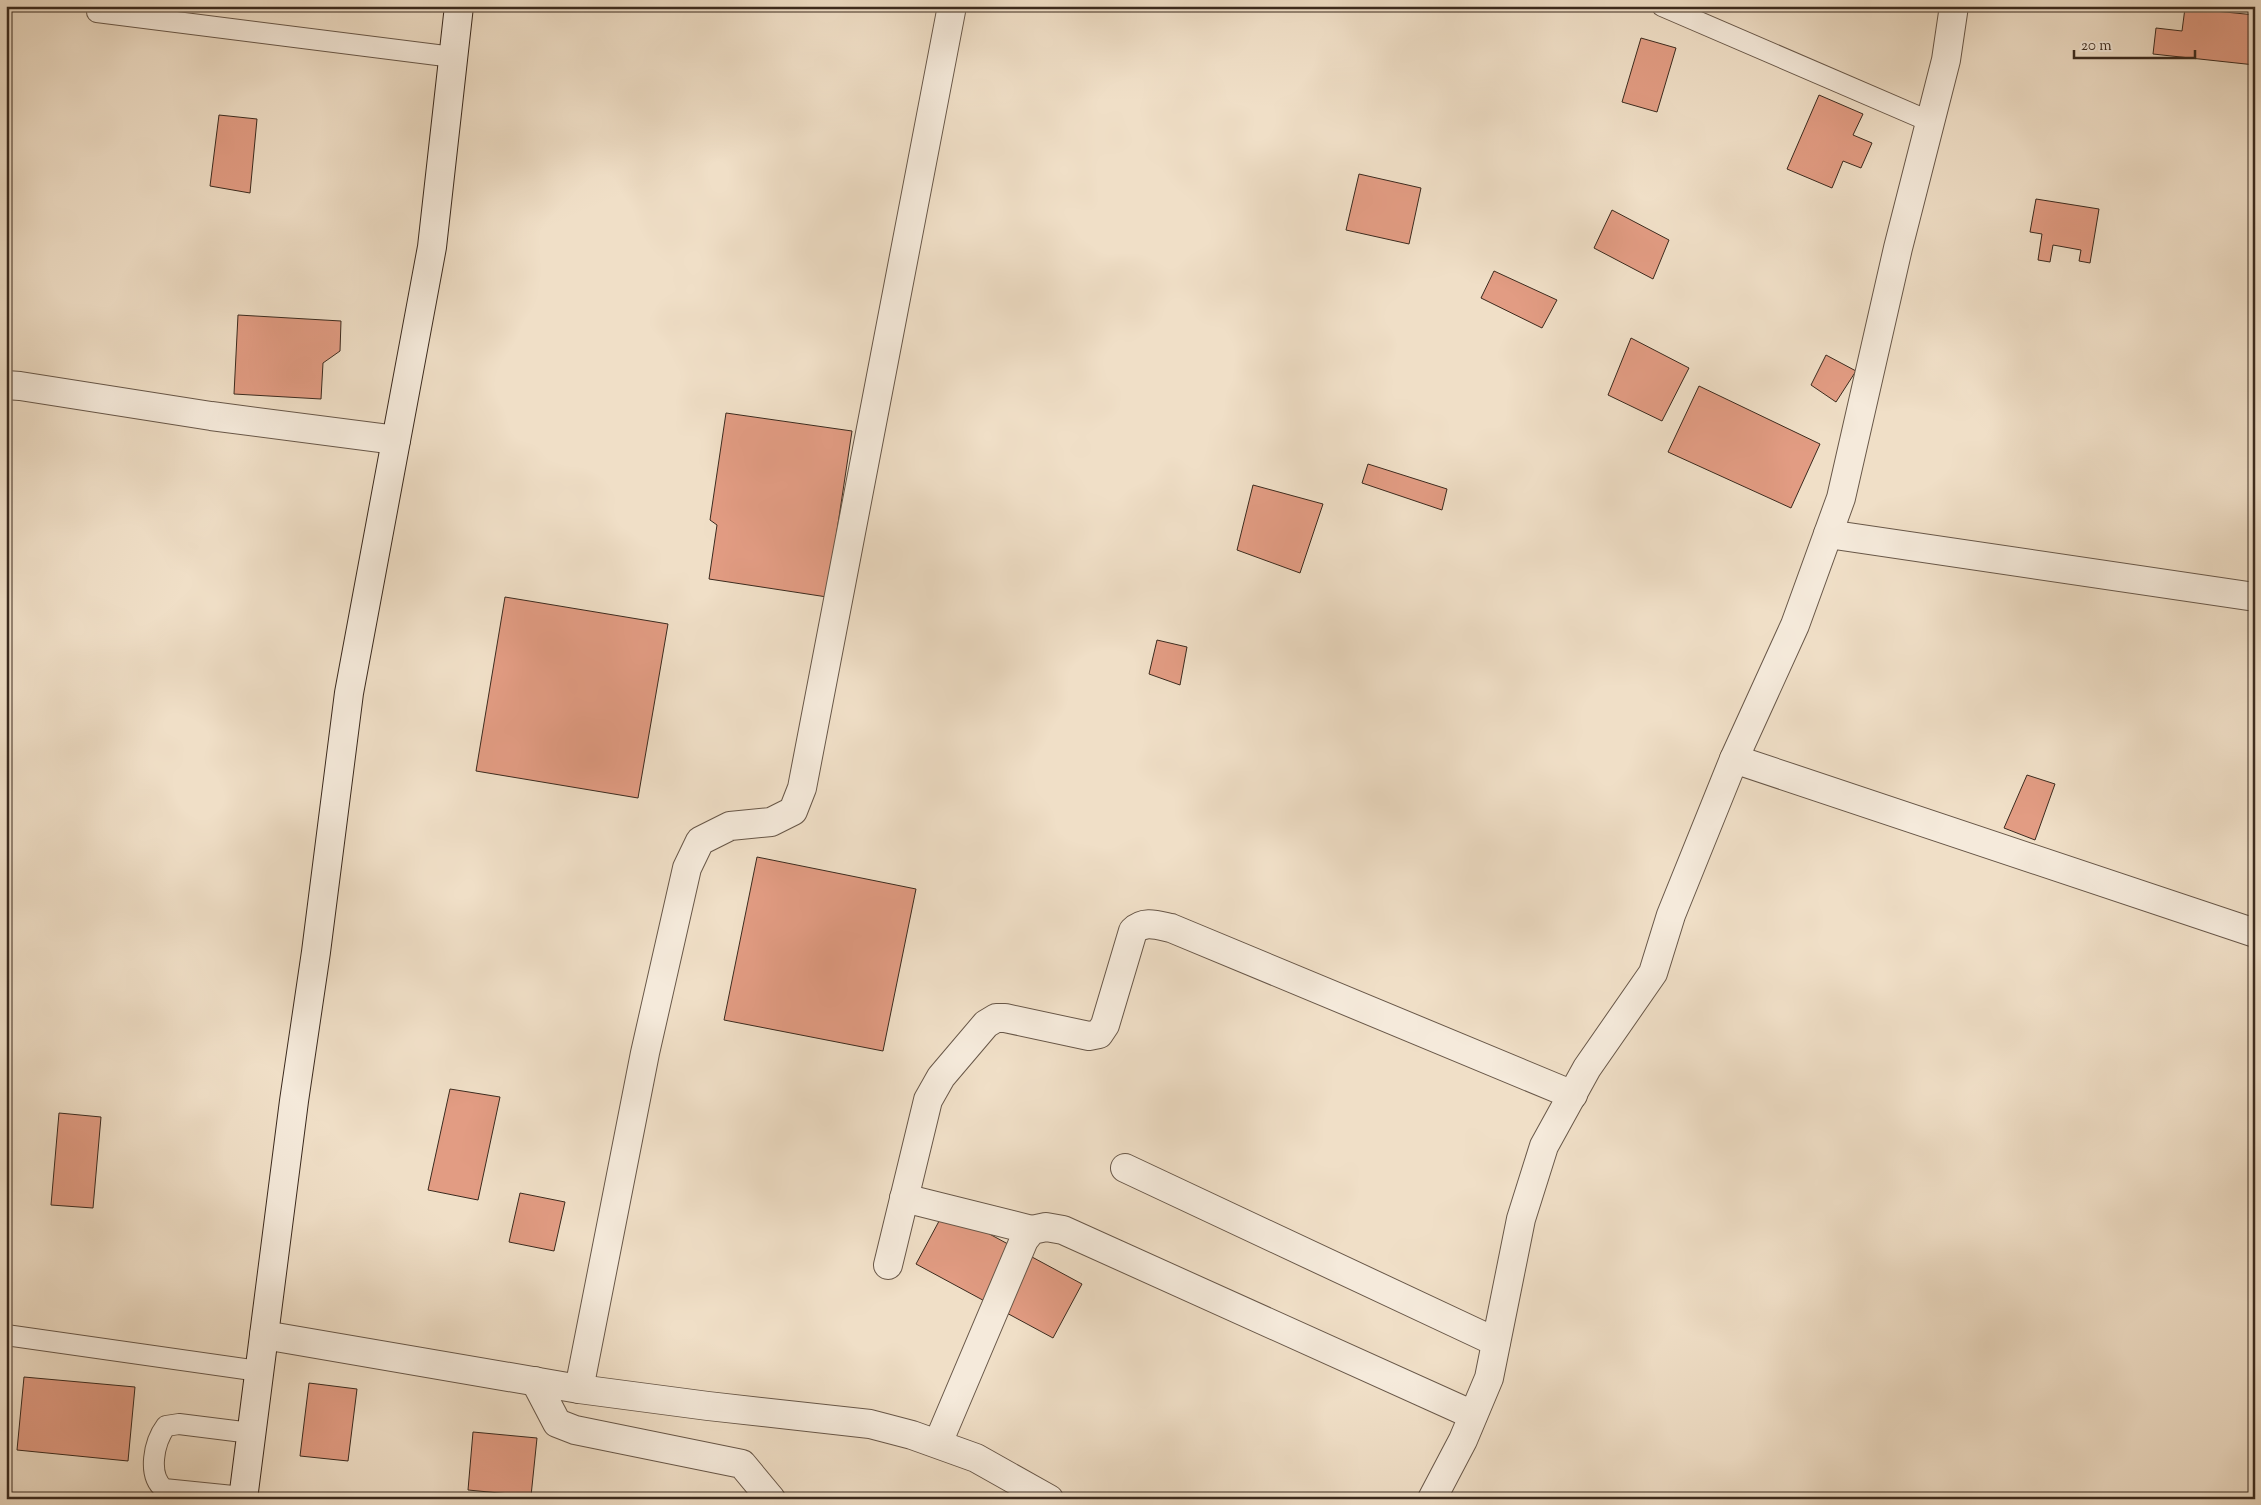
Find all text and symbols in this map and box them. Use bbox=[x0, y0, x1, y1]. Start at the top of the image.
scale bar bbox=[2074, 28, 2195, 60]
text: 20 m bbox=[2081, 36, 2112, 57]

